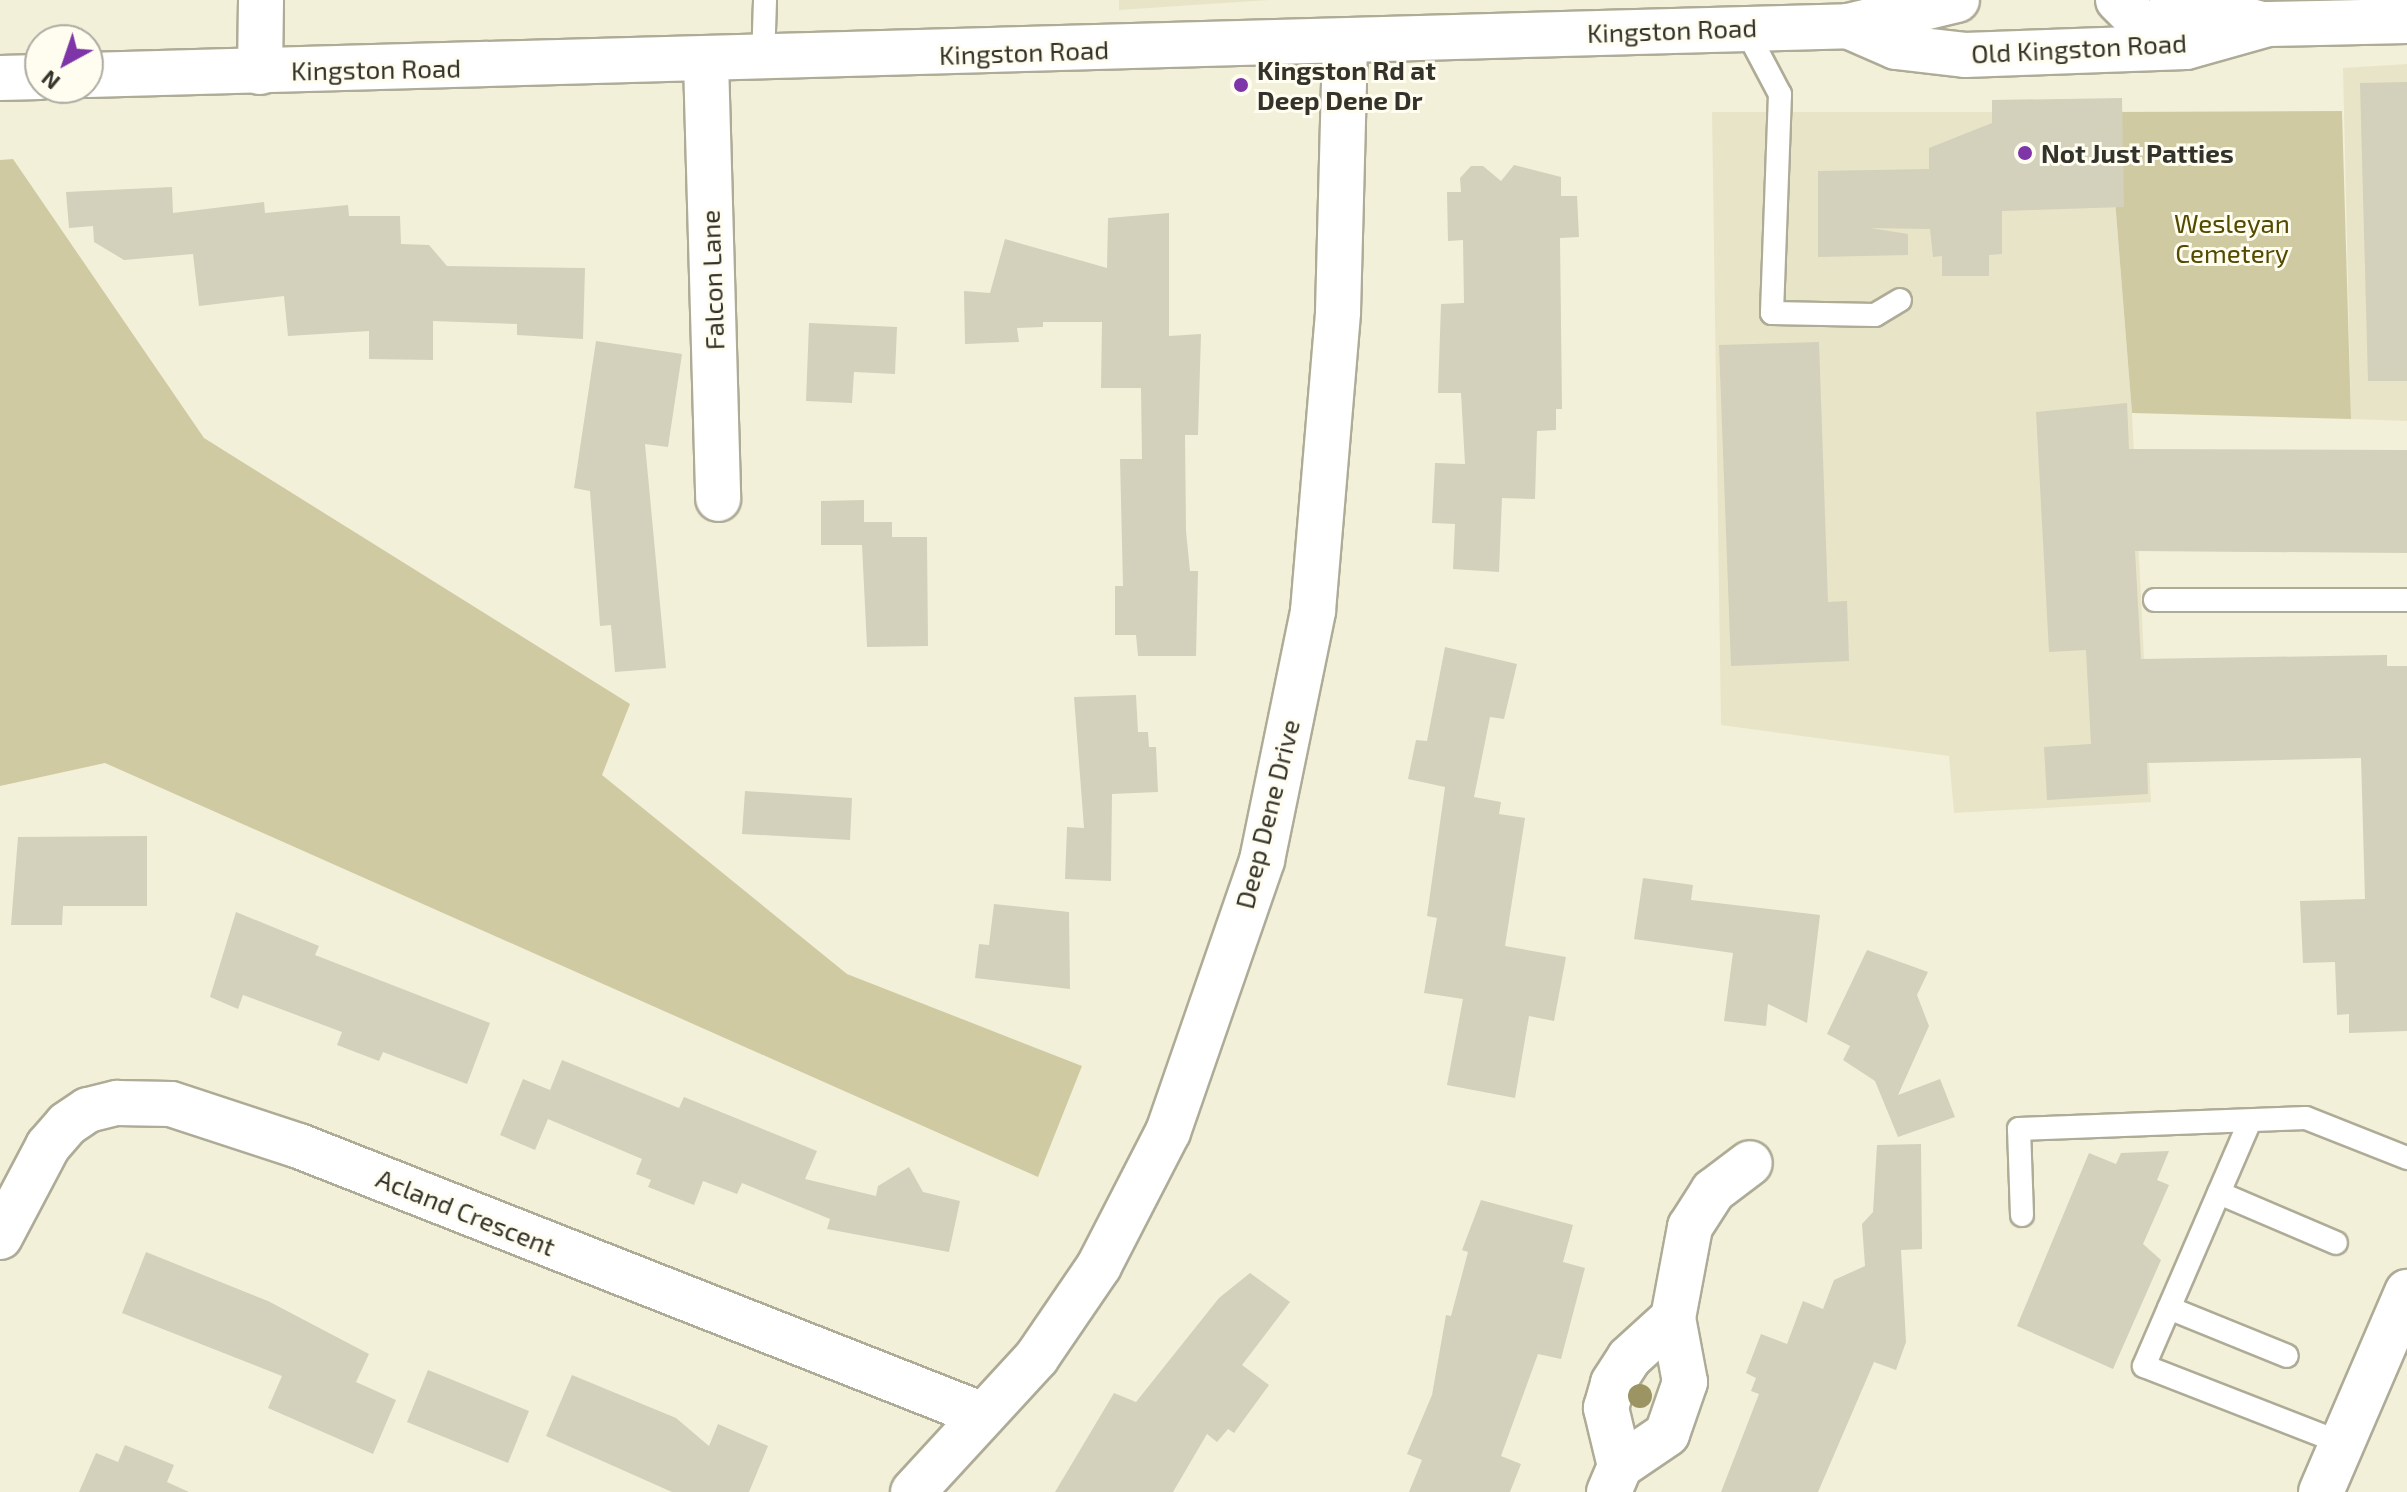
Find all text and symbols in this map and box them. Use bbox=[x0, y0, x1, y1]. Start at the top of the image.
street label: Kingston Road bbox=[1586, 11, 1758, 49]
north arrow bbox=[24, 24, 104, 104]
street label: Old Kingston Road bbox=[1970, 27, 2188, 69]
street label: Kingston Road bbox=[938, 33, 1110, 71]
street label: Kingston Road bbox=[291, 52, 461, 86]
place label: Kingston Rd at Deep Dene Dr bbox=[1257, 54, 1436, 116]
text: N bbox=[35, 66, 64, 96]
marker: Kingston Rd at Deep Dene Dr bbox=[1232, 76, 1250, 94]
place label: Not Just Patties bbox=[2041, 137, 2234, 169]
marker: Not Just Patties bbox=[2016, 144, 2034, 162]
park label: Wesleyan Cemetery bbox=[2174, 207, 2290, 268]
street label: Falcon Lane bbox=[694, 209, 730, 351]
street label: Deep Dene Drive bbox=[1228, 716, 1306, 912]
street label: Acland Crescent bbox=[372, 1162, 560, 1262]

